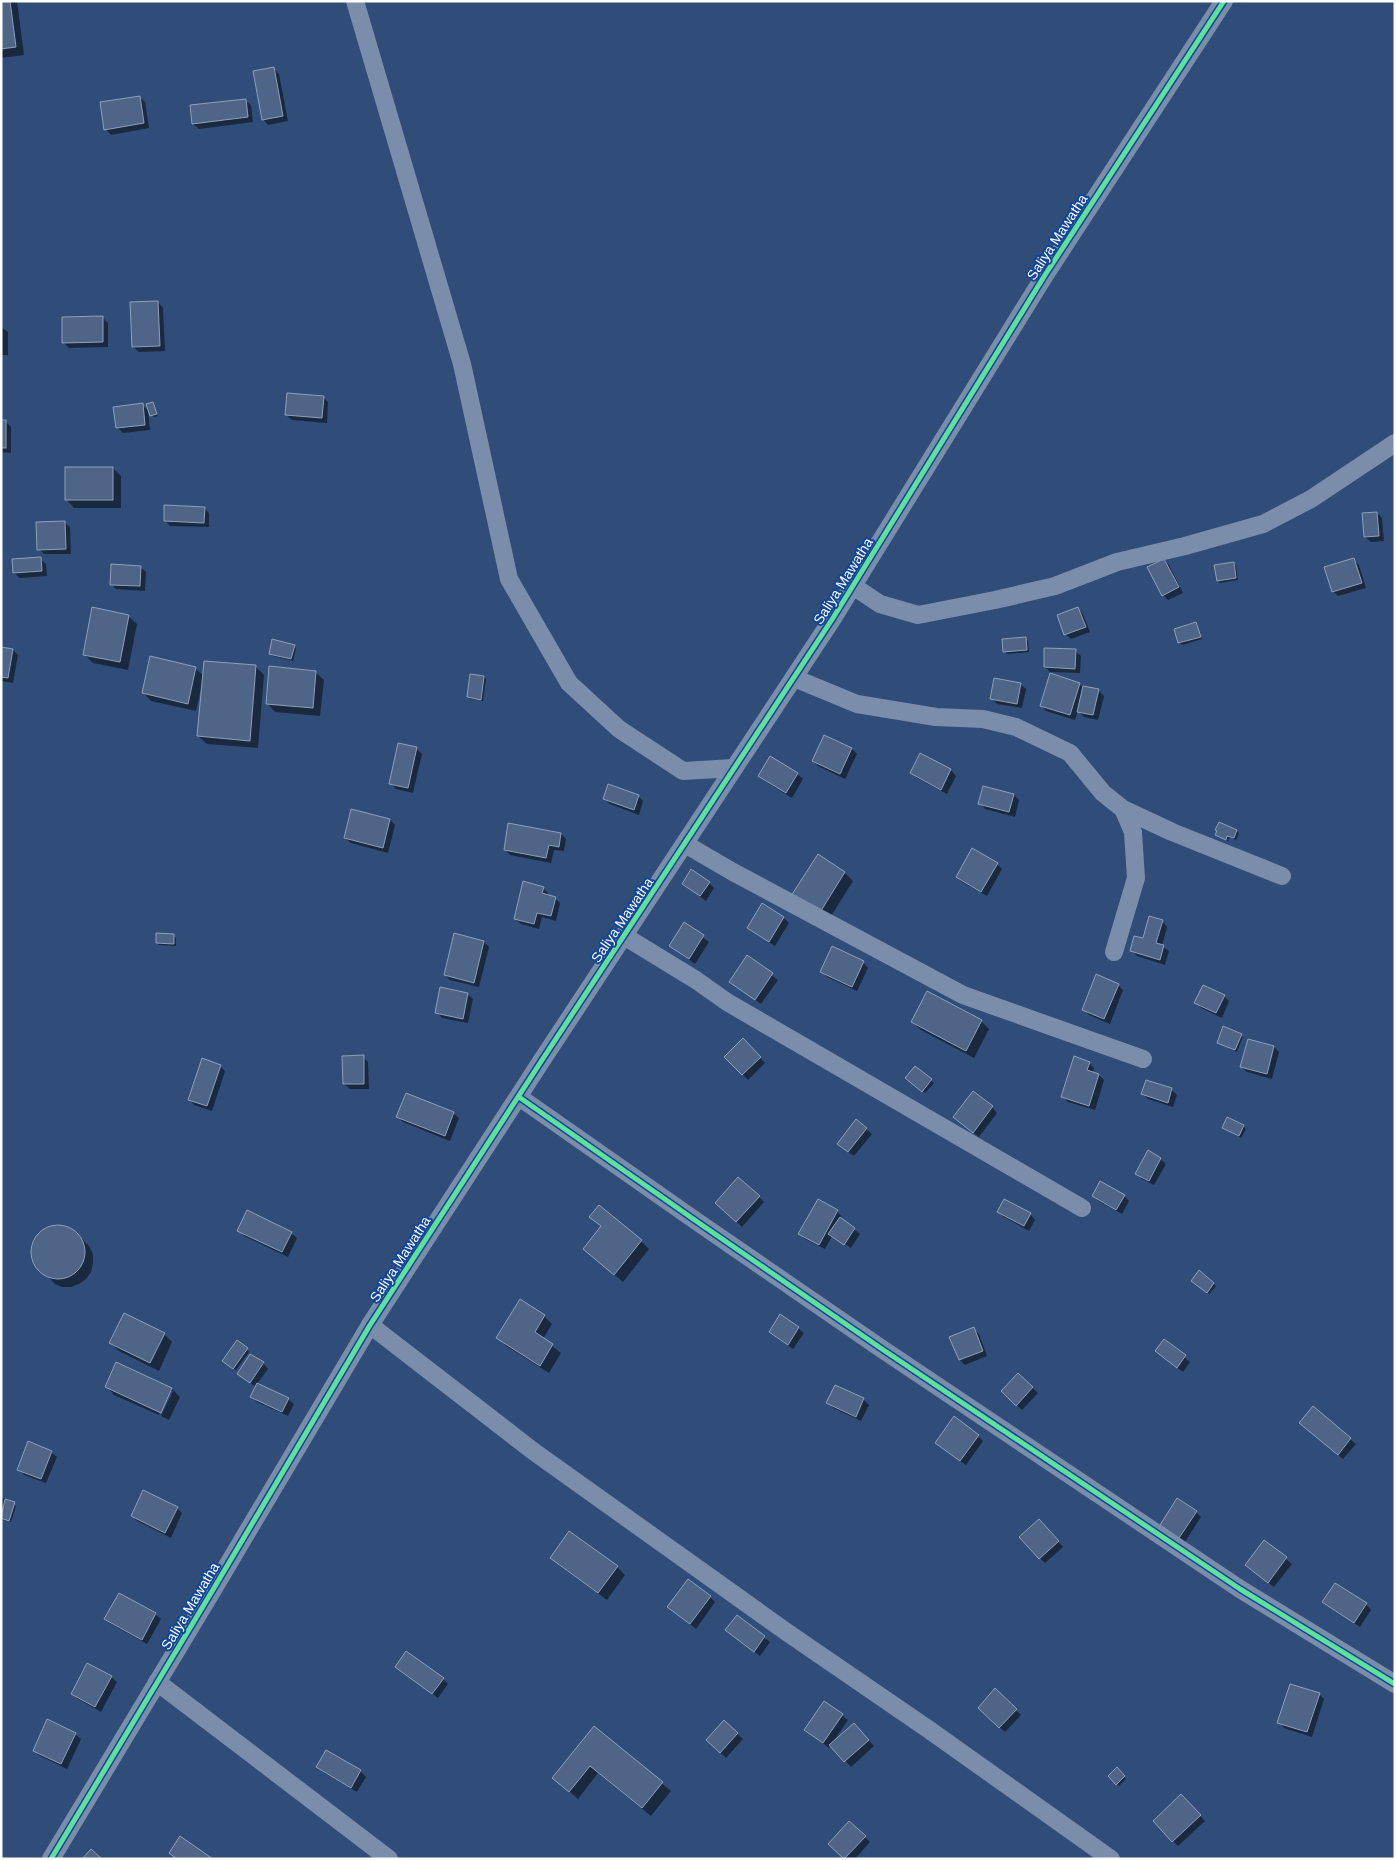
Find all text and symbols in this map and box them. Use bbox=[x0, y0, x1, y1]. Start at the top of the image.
street label: Saliya Mawatha bbox=[1023, 191, 1091, 283]
street label: Saliya Mawatha bbox=[810, 535, 876, 627]
street label: Saliya Mawatha bbox=[588, 874, 656, 965]
street label: Saliya Mawatha bbox=[366, 1213, 434, 1305]
street label: Saliya Mawatha bbox=[158, 1559, 222, 1652]

